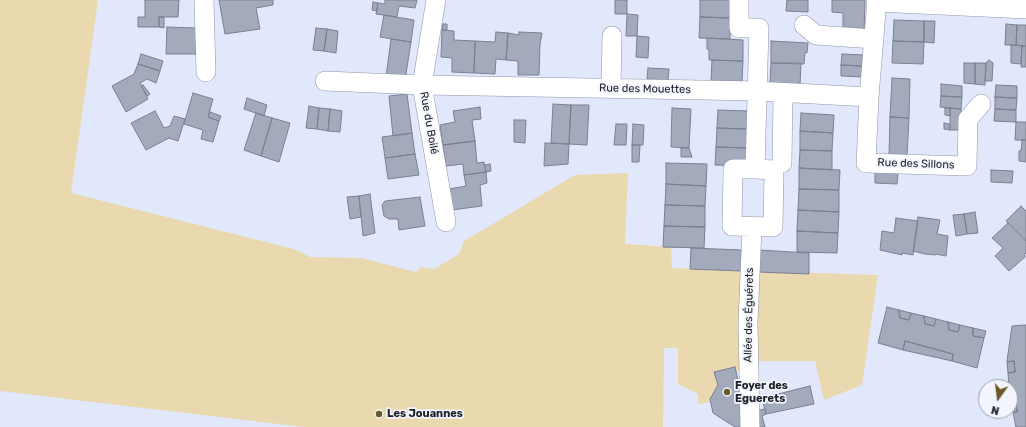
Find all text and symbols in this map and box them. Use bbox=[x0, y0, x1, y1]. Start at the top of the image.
street label: Rue des Mouettes bbox=[599, 82, 691, 96]
street label: Rue du Boilé bbox=[417, 90, 441, 156]
street label: Rue des Sillons bbox=[877, 156, 955, 172]
street label: Allée des Éguérets bbox=[742, 267, 756, 363]
place label: Foyer des Eguerets bbox=[735, 379, 788, 405]
north arrow bbox=[978, 379, 1018, 419]
marker: Foyer des Eguerets bbox=[722, 387, 732, 397]
text: N bbox=[990, 403, 1001, 417]
place label: Les Jouannes bbox=[387, 407, 463, 421]
marker: Les Jouannes bbox=[374, 409, 384, 419]

